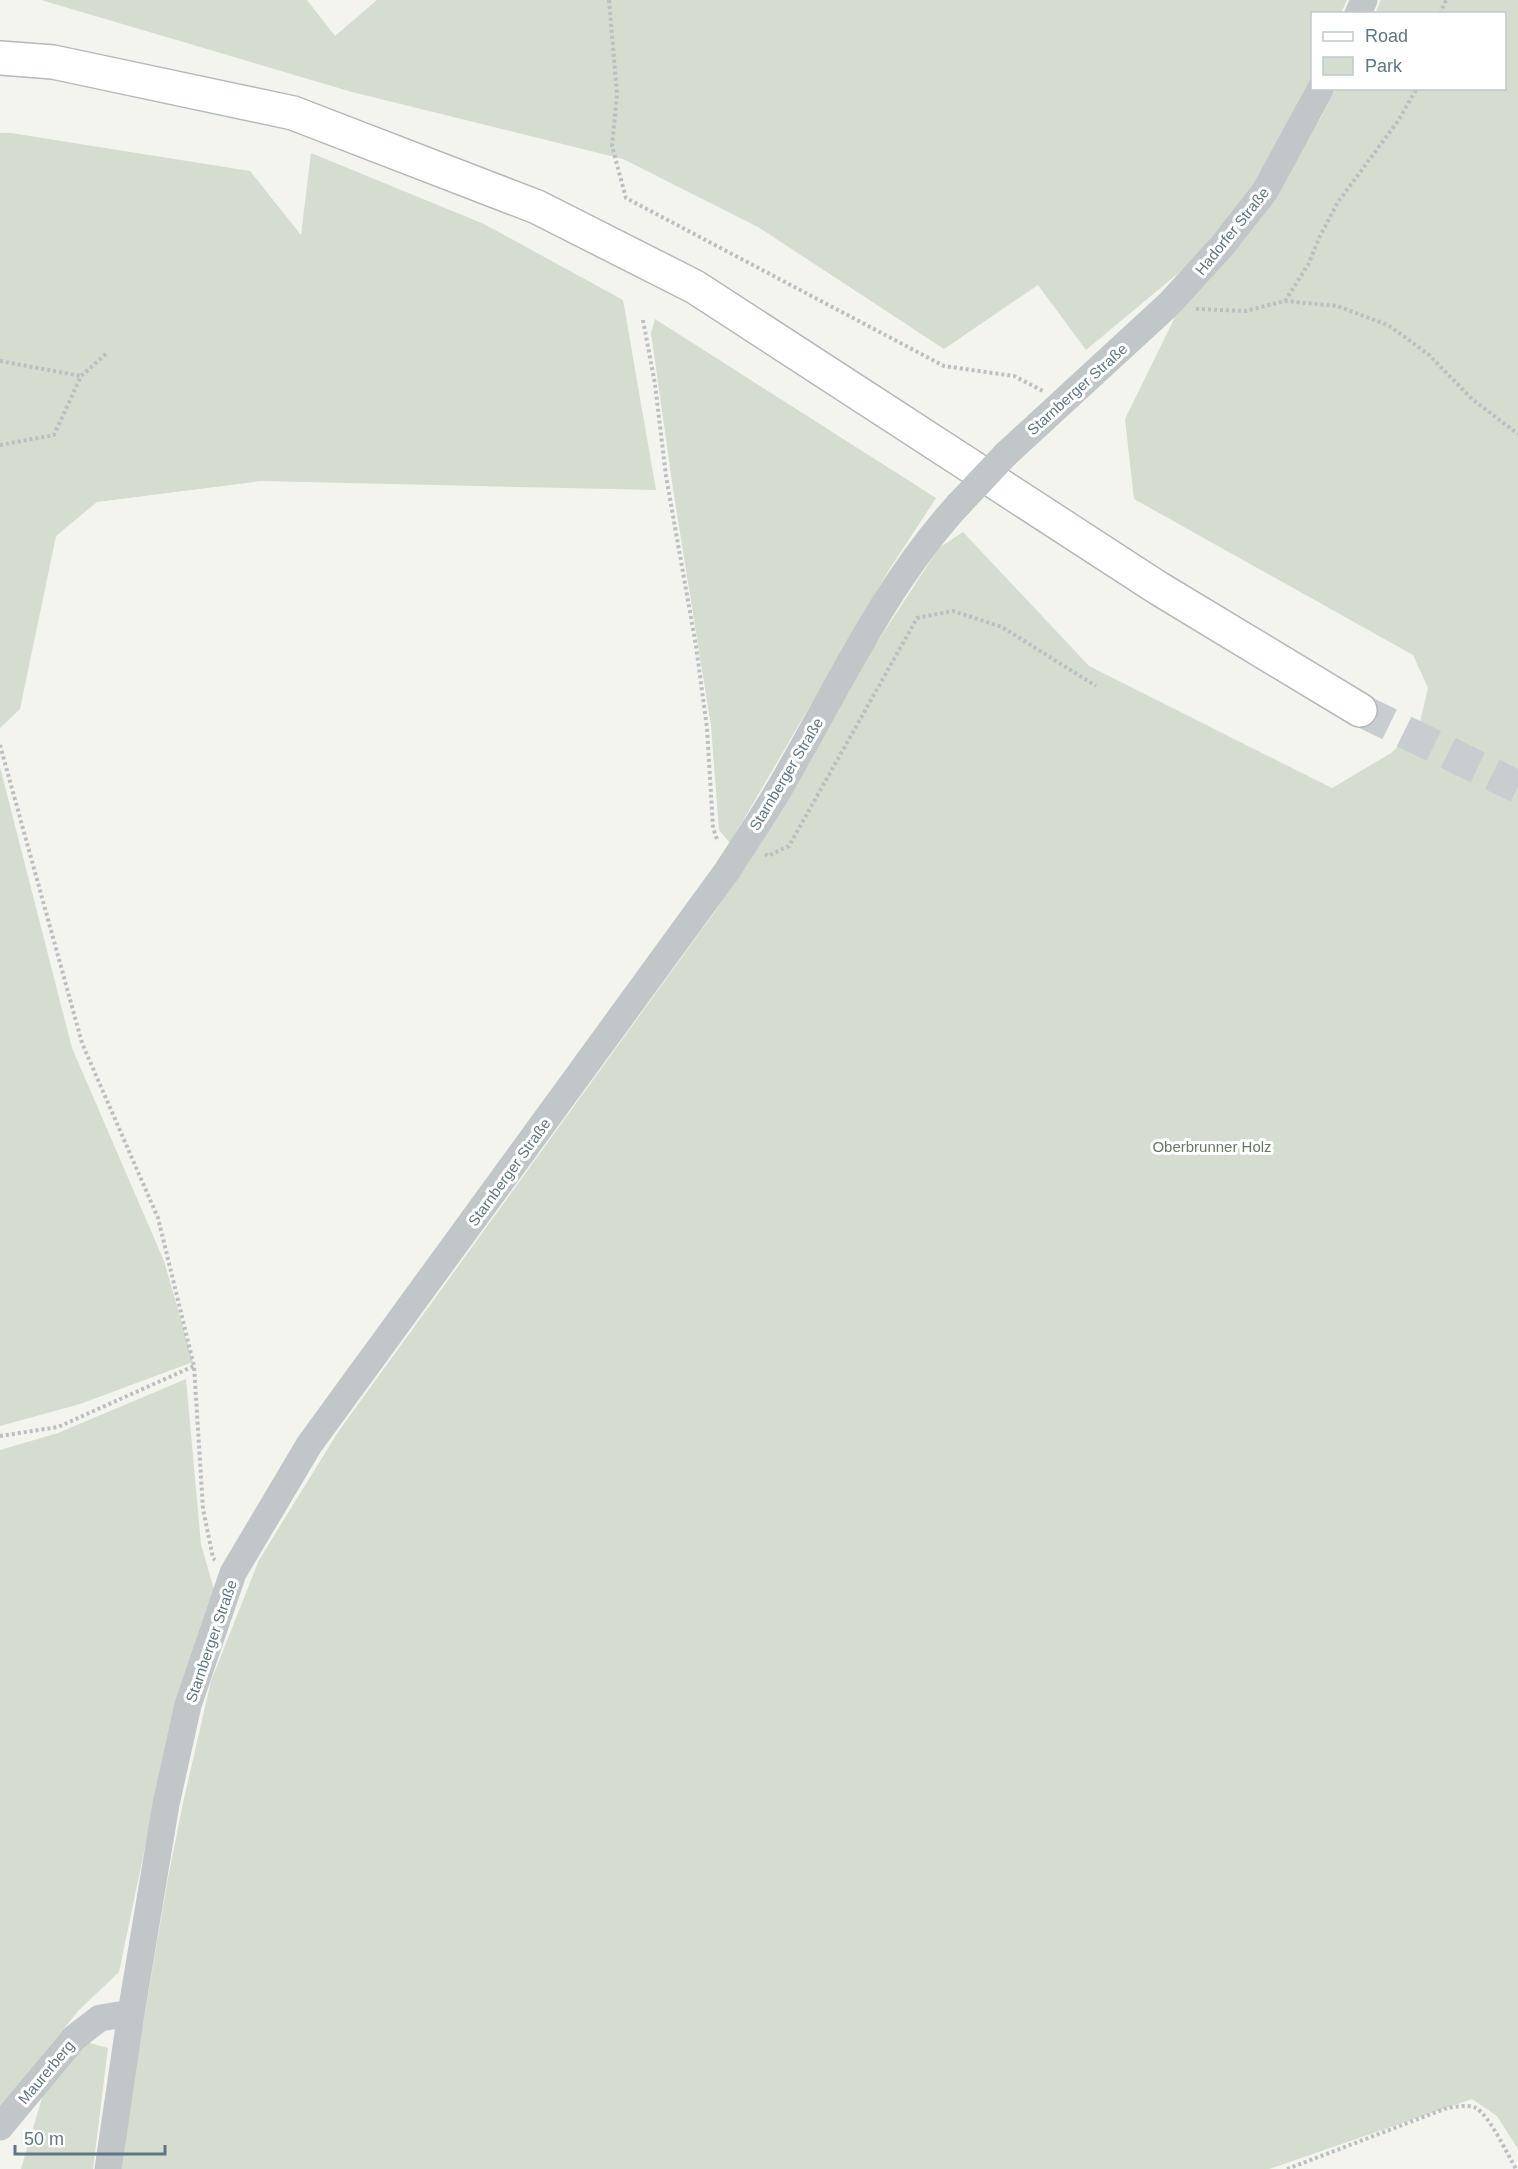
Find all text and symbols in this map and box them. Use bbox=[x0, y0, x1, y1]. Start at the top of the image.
legend bbox=[1311, 12, 1506, 90]
text: Road bbox=[1365, 26, 1408, 46]
text: Park bbox=[1365, 56, 1403, 76]
street label: Hadorfer Straße bbox=[1192, 184, 1272, 278]
street label: Starnberger Straße bbox=[1024, 340, 1130, 438]
street label: Starnberger Straße bbox=[746, 715, 826, 833]
street label: Starnberger Straße bbox=[464, 1115, 554, 1229]
park label: Oberbrunner Holz bbox=[1152, 1138, 1272, 1155]
street label: Starnberger Straße bbox=[182, 1578, 240, 1704]
street label: Maurerberg bbox=[15, 2037, 77, 2107]
scale bar bbox=[15, 2118, 165, 2156]
text: 50 m bbox=[24, 2129, 64, 2149]

